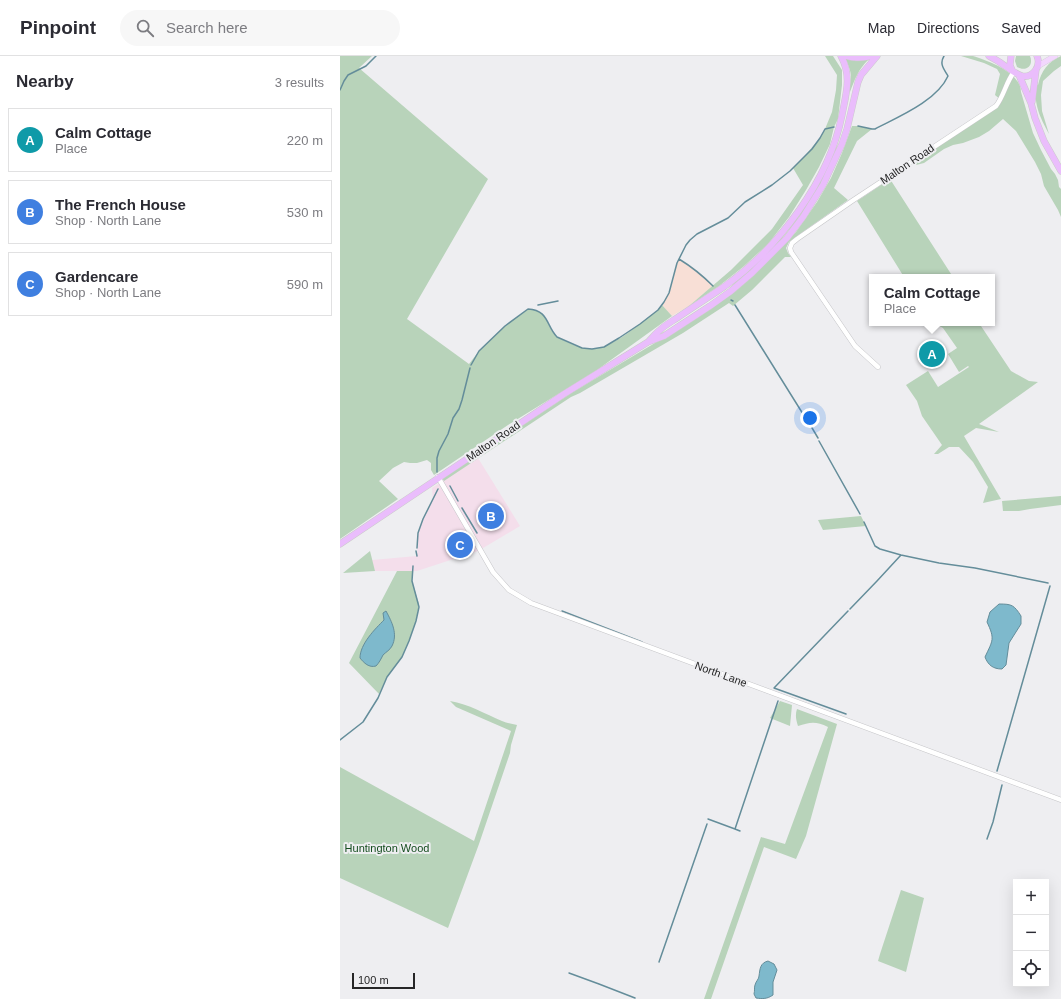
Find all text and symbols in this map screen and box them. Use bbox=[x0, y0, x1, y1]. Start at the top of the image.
search box bbox=[120, 10, 400, 46]
text: Pinpoint bbox=[20, 17, 96, 38]
icon: search bbox=[134, 17, 156, 39]
text: Search here bbox=[166, 19, 248, 36]
text: Map bbox=[868, 20, 895, 36]
text: Directions bbox=[917, 20, 979, 36]
text: Saved bbox=[1001, 20, 1041, 36]
text: Nearby bbox=[16, 72, 74, 91]
text: 3 results bbox=[275, 75, 324, 90]
text: Calm Cottage bbox=[55, 124, 152, 141]
text: A bbox=[25, 133, 35, 148]
text: 220 m bbox=[287, 133, 323, 148]
text: Place bbox=[55, 141, 88, 156]
street label: Malton Road bbox=[878, 142, 936, 186]
text: The French House bbox=[55, 196, 186, 213]
text: B bbox=[25, 205, 35, 220]
text: 530 m bbox=[287, 205, 323, 220]
text: Shop · North Lane bbox=[55, 213, 161, 228]
text: Gardencare bbox=[55, 268, 138, 285]
popup bbox=[869, 274, 995, 326]
text: C bbox=[25, 277, 35, 292]
text: 590 m bbox=[287, 277, 323, 292]
text: Calm Cottage bbox=[884, 284, 980, 301]
text: Shop · North Lane bbox=[55, 285, 161, 300]
text: Place bbox=[884, 301, 916, 316]
pin: A bbox=[919, 339, 945, 369]
your location bbox=[800, 408, 820, 428]
street label: Malton Road bbox=[464, 419, 522, 463]
pin: B bbox=[478, 501, 504, 531]
pin: C bbox=[447, 530, 473, 560]
street label: North Lane bbox=[693, 659, 749, 689]
park label: Huntington Wood bbox=[345, 842, 429, 854]
map controls bbox=[1013, 879, 1049, 987]
button: + bbox=[1013, 879, 1049, 915]
button: − bbox=[1013, 915, 1049, 951]
button: locate bbox=[1013, 951, 1049, 987]
scale bar bbox=[352, 971, 415, 990]
text: 100 m bbox=[358, 974, 389, 986]

